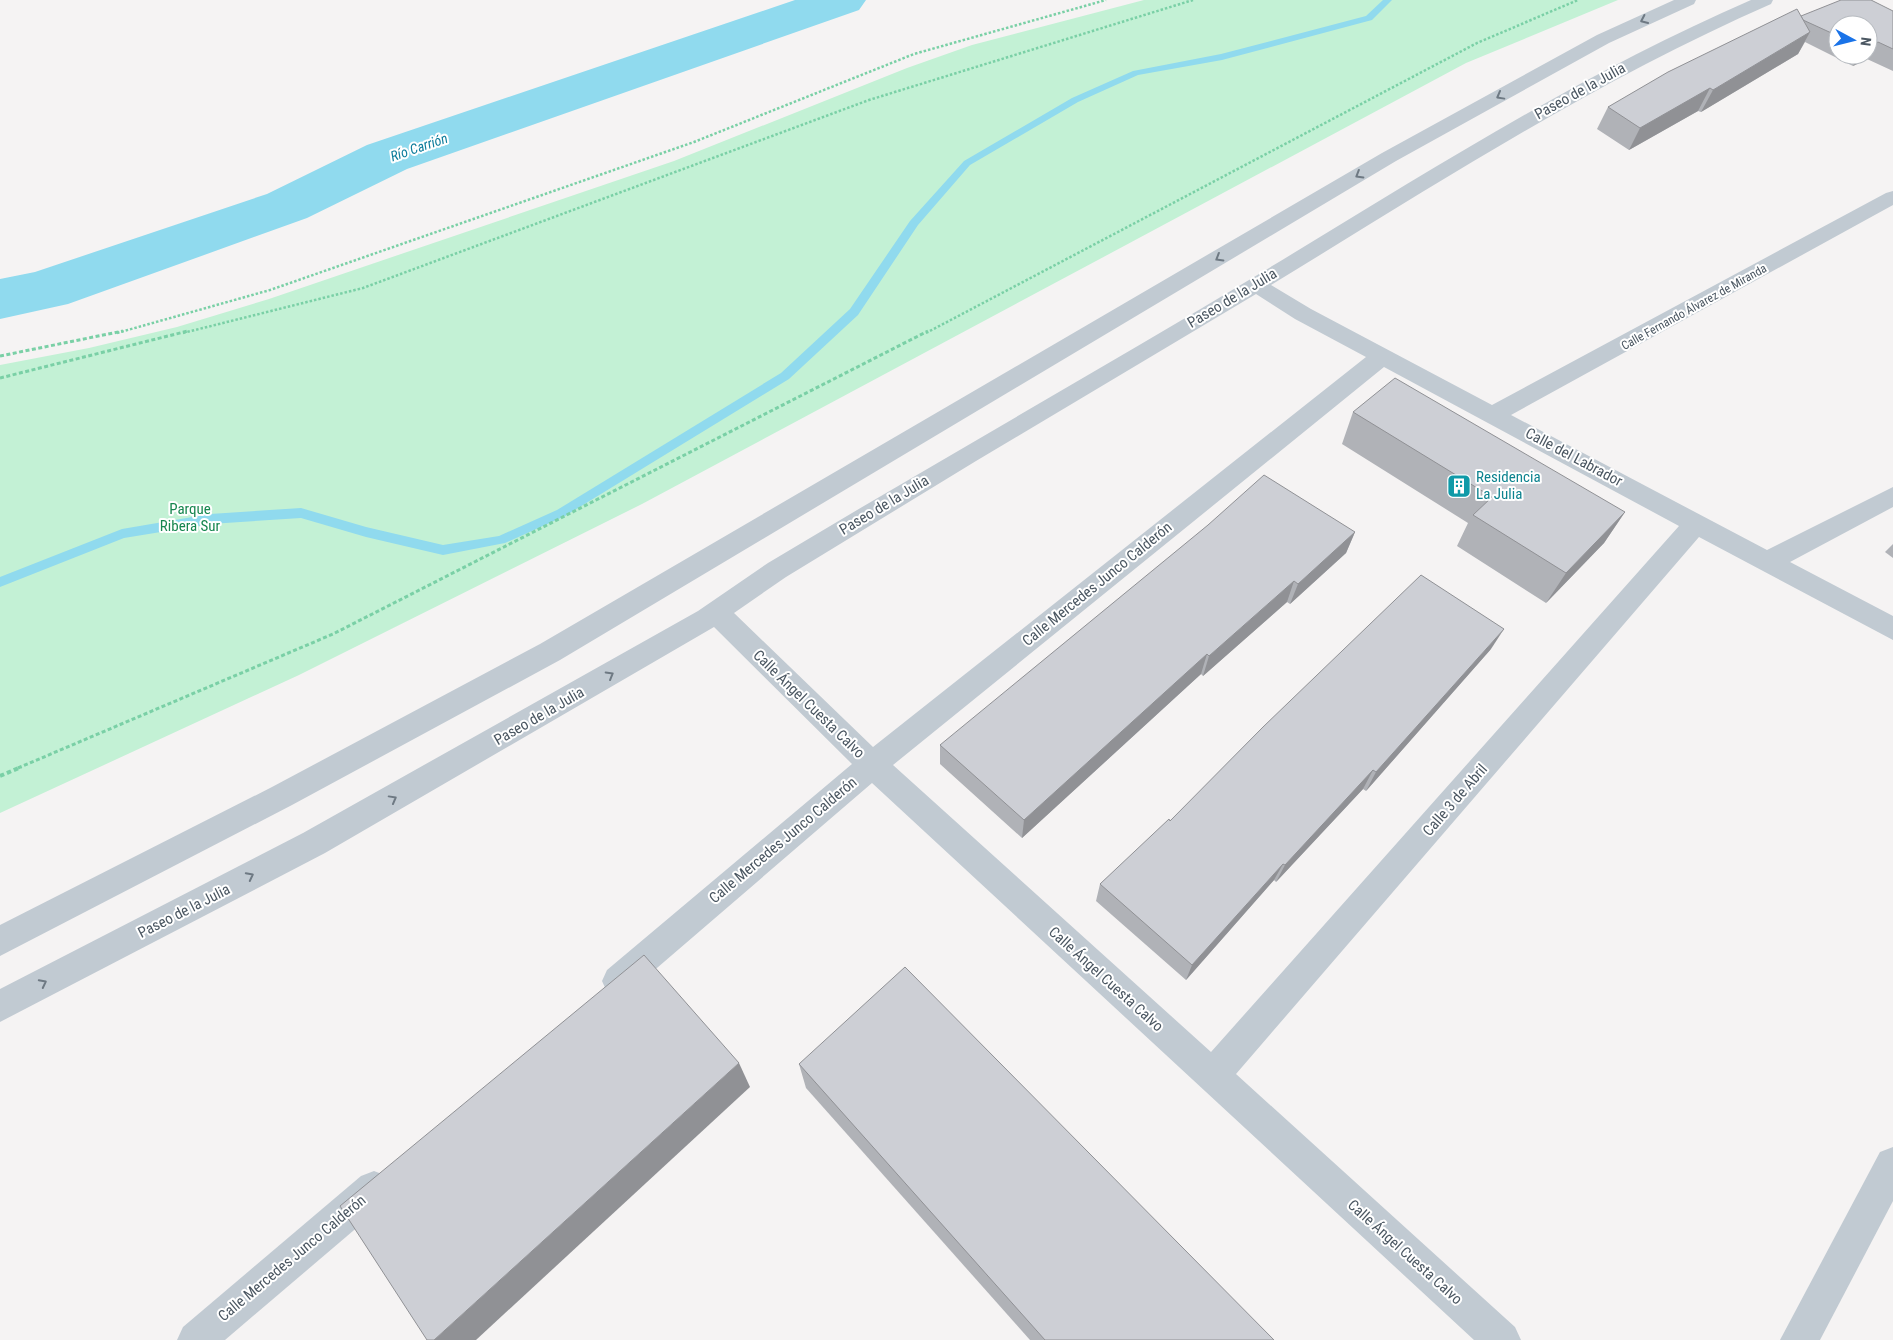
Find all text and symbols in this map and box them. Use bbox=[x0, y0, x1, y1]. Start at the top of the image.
one-way arrow bbox=[1640, 13, 1649, 24]
north arrow bbox=[1828, 15, 1878, 65]
text: N bbox=[1857, 36, 1874, 47]
street label: Paseo de la Julia bbox=[1532, 59, 1628, 123]
one-way arrow bbox=[1497, 89, 1506, 99]
water label: Río Carrión bbox=[388, 130, 450, 164]
one-way arrow bbox=[1355, 169, 1364, 179]
one-way arrow bbox=[1215, 252, 1224, 262]
street label: Calle Fernando Álvarez de Miranda bbox=[1618, 260, 1769, 353]
street label: Paseo de la Julia bbox=[1184, 264, 1280, 332]
street label: Calle del Labrador bbox=[1522, 424, 1626, 490]
place label: Residencia La Julia bbox=[1476, 468, 1541, 503]
street label: Paseo de la Julia bbox=[836, 471, 932, 539]
building icon: Residencia La Julia bbox=[1446, 473, 1472, 499]
park label: Parque Ribera Sur bbox=[160, 500, 221, 535]
street label: Calle Mercedes Junco Calderón bbox=[1019, 518, 1175, 650]
street label: Calle Ángel Cuesta Calvo bbox=[750, 646, 868, 762]
one-way arrow bbox=[604, 671, 613, 681]
street label: Paseo de la Julia bbox=[491, 683, 587, 749]
street label: Calle 3 de Abril bbox=[1419, 760, 1491, 840]
street label: Calle Mercedes Junco Calderón bbox=[706, 773, 860, 907]
one-way arrow bbox=[387, 795, 396, 805]
one-way arrow bbox=[245, 872, 254, 882]
street label: Paseo de la Julia bbox=[135, 880, 233, 942]
street label: Calle Ángel Cuesta Calvo bbox=[1045, 923, 1167, 1035]
one-way arrow bbox=[38, 979, 47, 989]
street label: Calle Mercedes Junco Calderón bbox=[215, 1191, 369, 1325]
street label: Calle Ángel Cuesta Calvo bbox=[1344, 1196, 1466, 1308]

